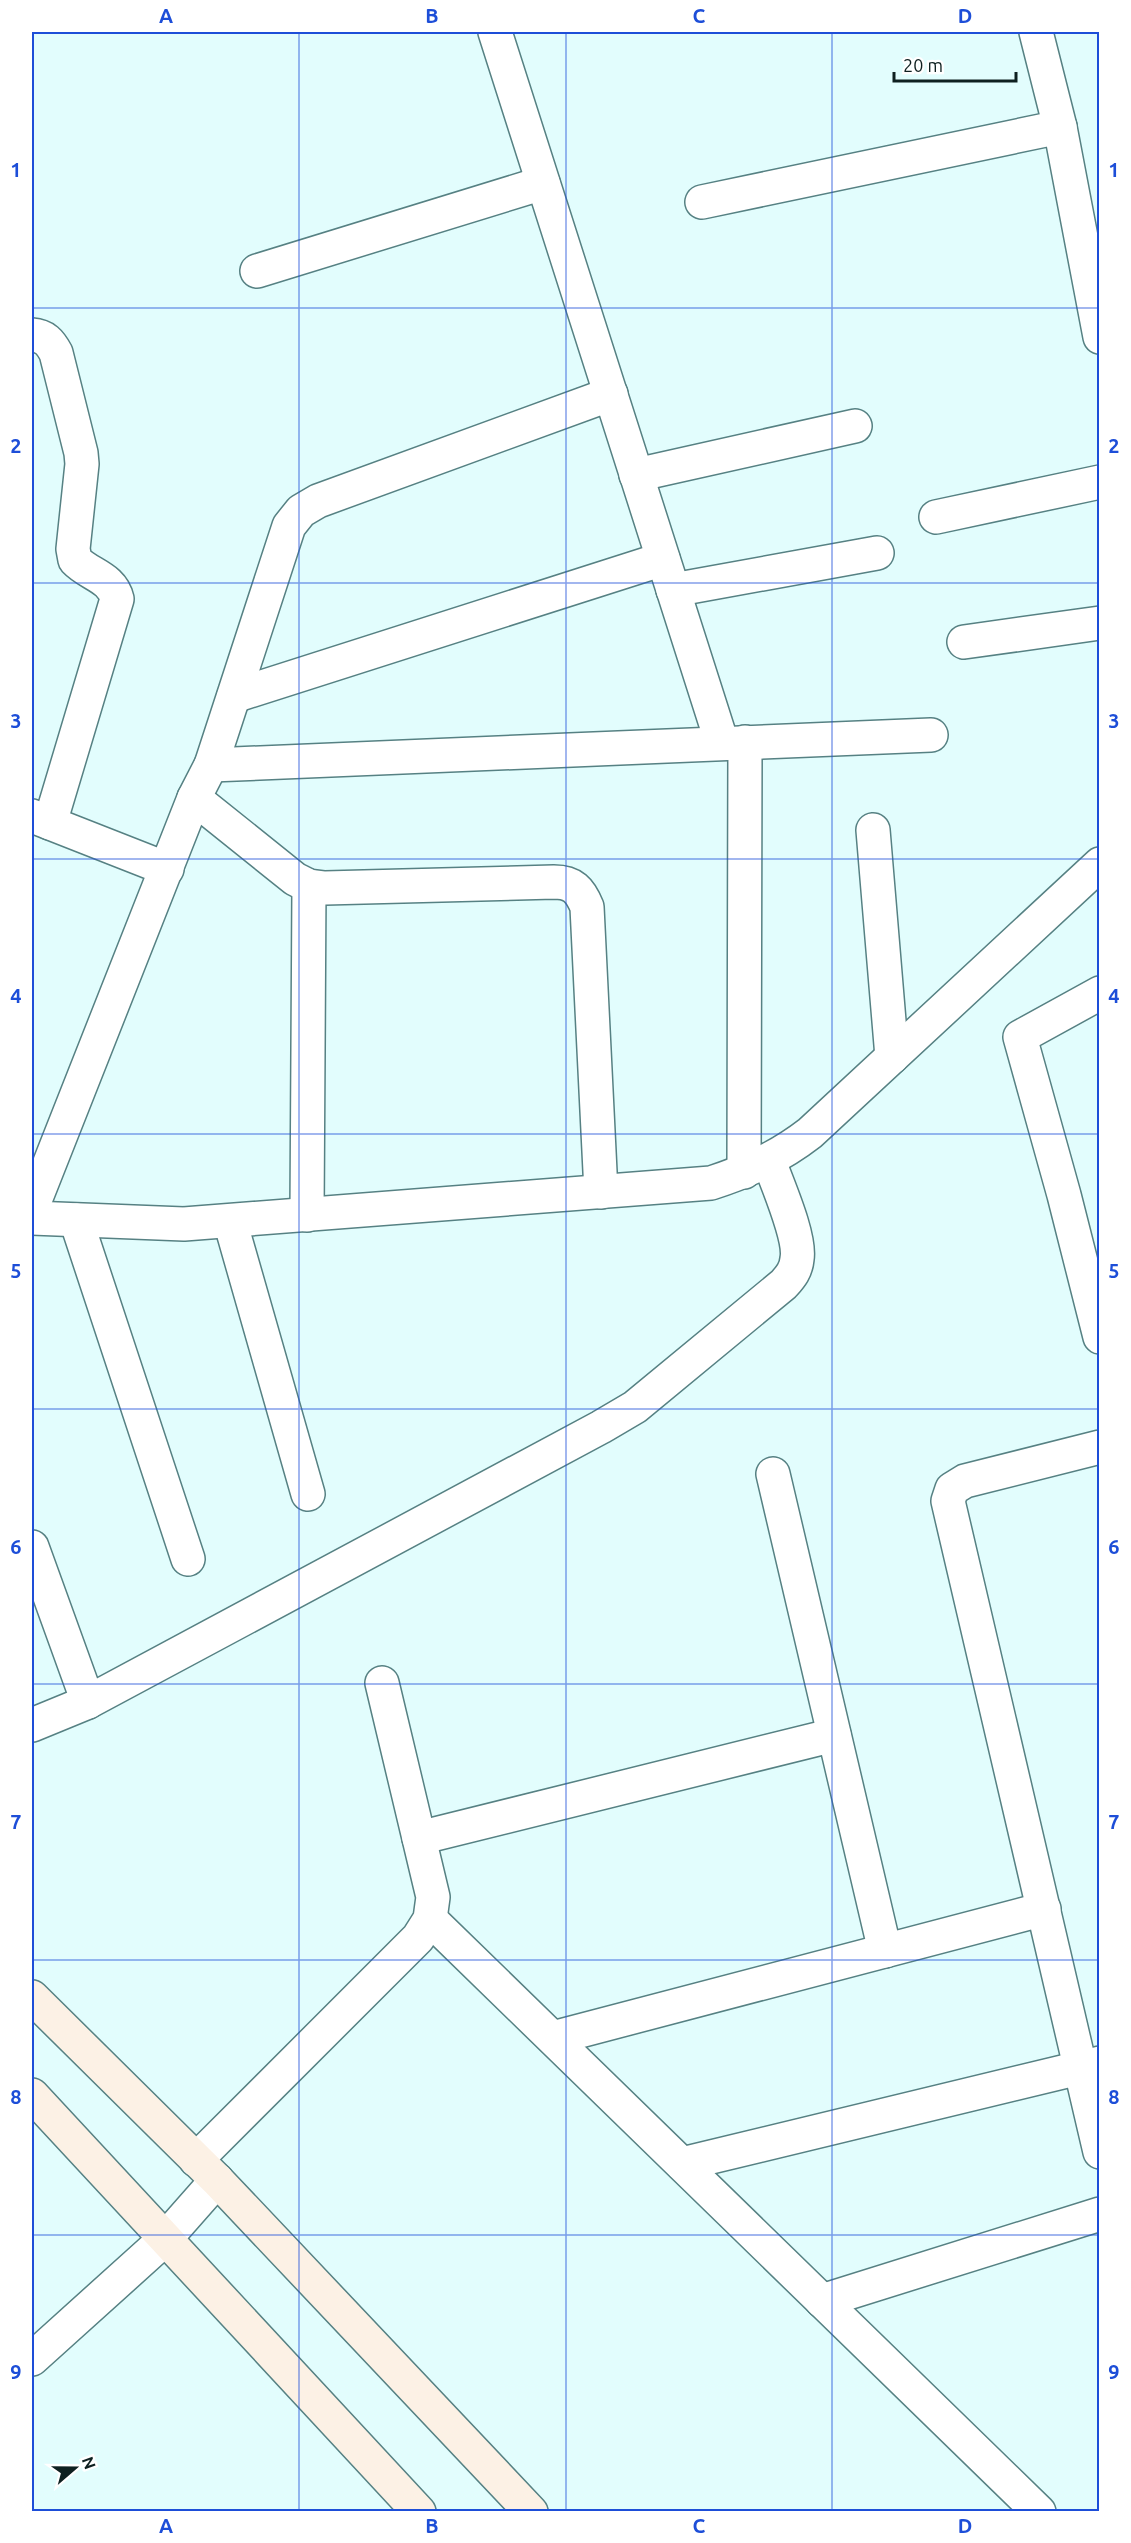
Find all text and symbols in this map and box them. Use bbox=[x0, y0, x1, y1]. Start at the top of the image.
text: A bbox=[159, 4, 173, 27]
text: B bbox=[425, 4, 439, 27]
text: C bbox=[693, 4, 706, 27]
text: D bbox=[958, 4, 972, 27]
scale bar bbox=[894, 45, 1016, 83]
text: 20 m bbox=[903, 55, 943, 75]
text: 1 bbox=[10, 158, 22, 181]
text: 1 bbox=[1108, 158, 1120, 181]
text: 2 bbox=[10, 434, 22, 457]
text: 2 bbox=[1108, 434, 1120, 457]
text: 3 bbox=[10, 709, 22, 732]
text: 3 bbox=[1108, 709, 1120, 732]
text: 4 bbox=[10, 984, 22, 1007]
text: 4 bbox=[1108, 984, 1120, 1007]
text: 5 bbox=[10, 1259, 22, 1282]
text: 5 bbox=[1108, 1259, 1120, 1282]
text: 6 bbox=[10, 1535, 22, 1558]
text: 6 bbox=[1108, 1535, 1120, 1558]
text: 7 bbox=[10, 1810, 22, 1833]
text: 7 bbox=[1108, 1810, 1120, 1833]
text: 8 bbox=[10, 2085, 22, 2108]
text: 8 bbox=[1108, 2085, 1120, 2108]
text: 9 bbox=[10, 2360, 22, 2383]
text: 9 bbox=[1108, 2360, 1120, 2383]
north arrow bbox=[45, 2438, 105, 2498]
text: N bbox=[79, 2454, 100, 2472]
text: A bbox=[159, 2514, 173, 2537]
text: B bbox=[425, 2514, 439, 2537]
text: C bbox=[693, 2514, 706, 2537]
text: D bbox=[958, 2514, 972, 2537]

